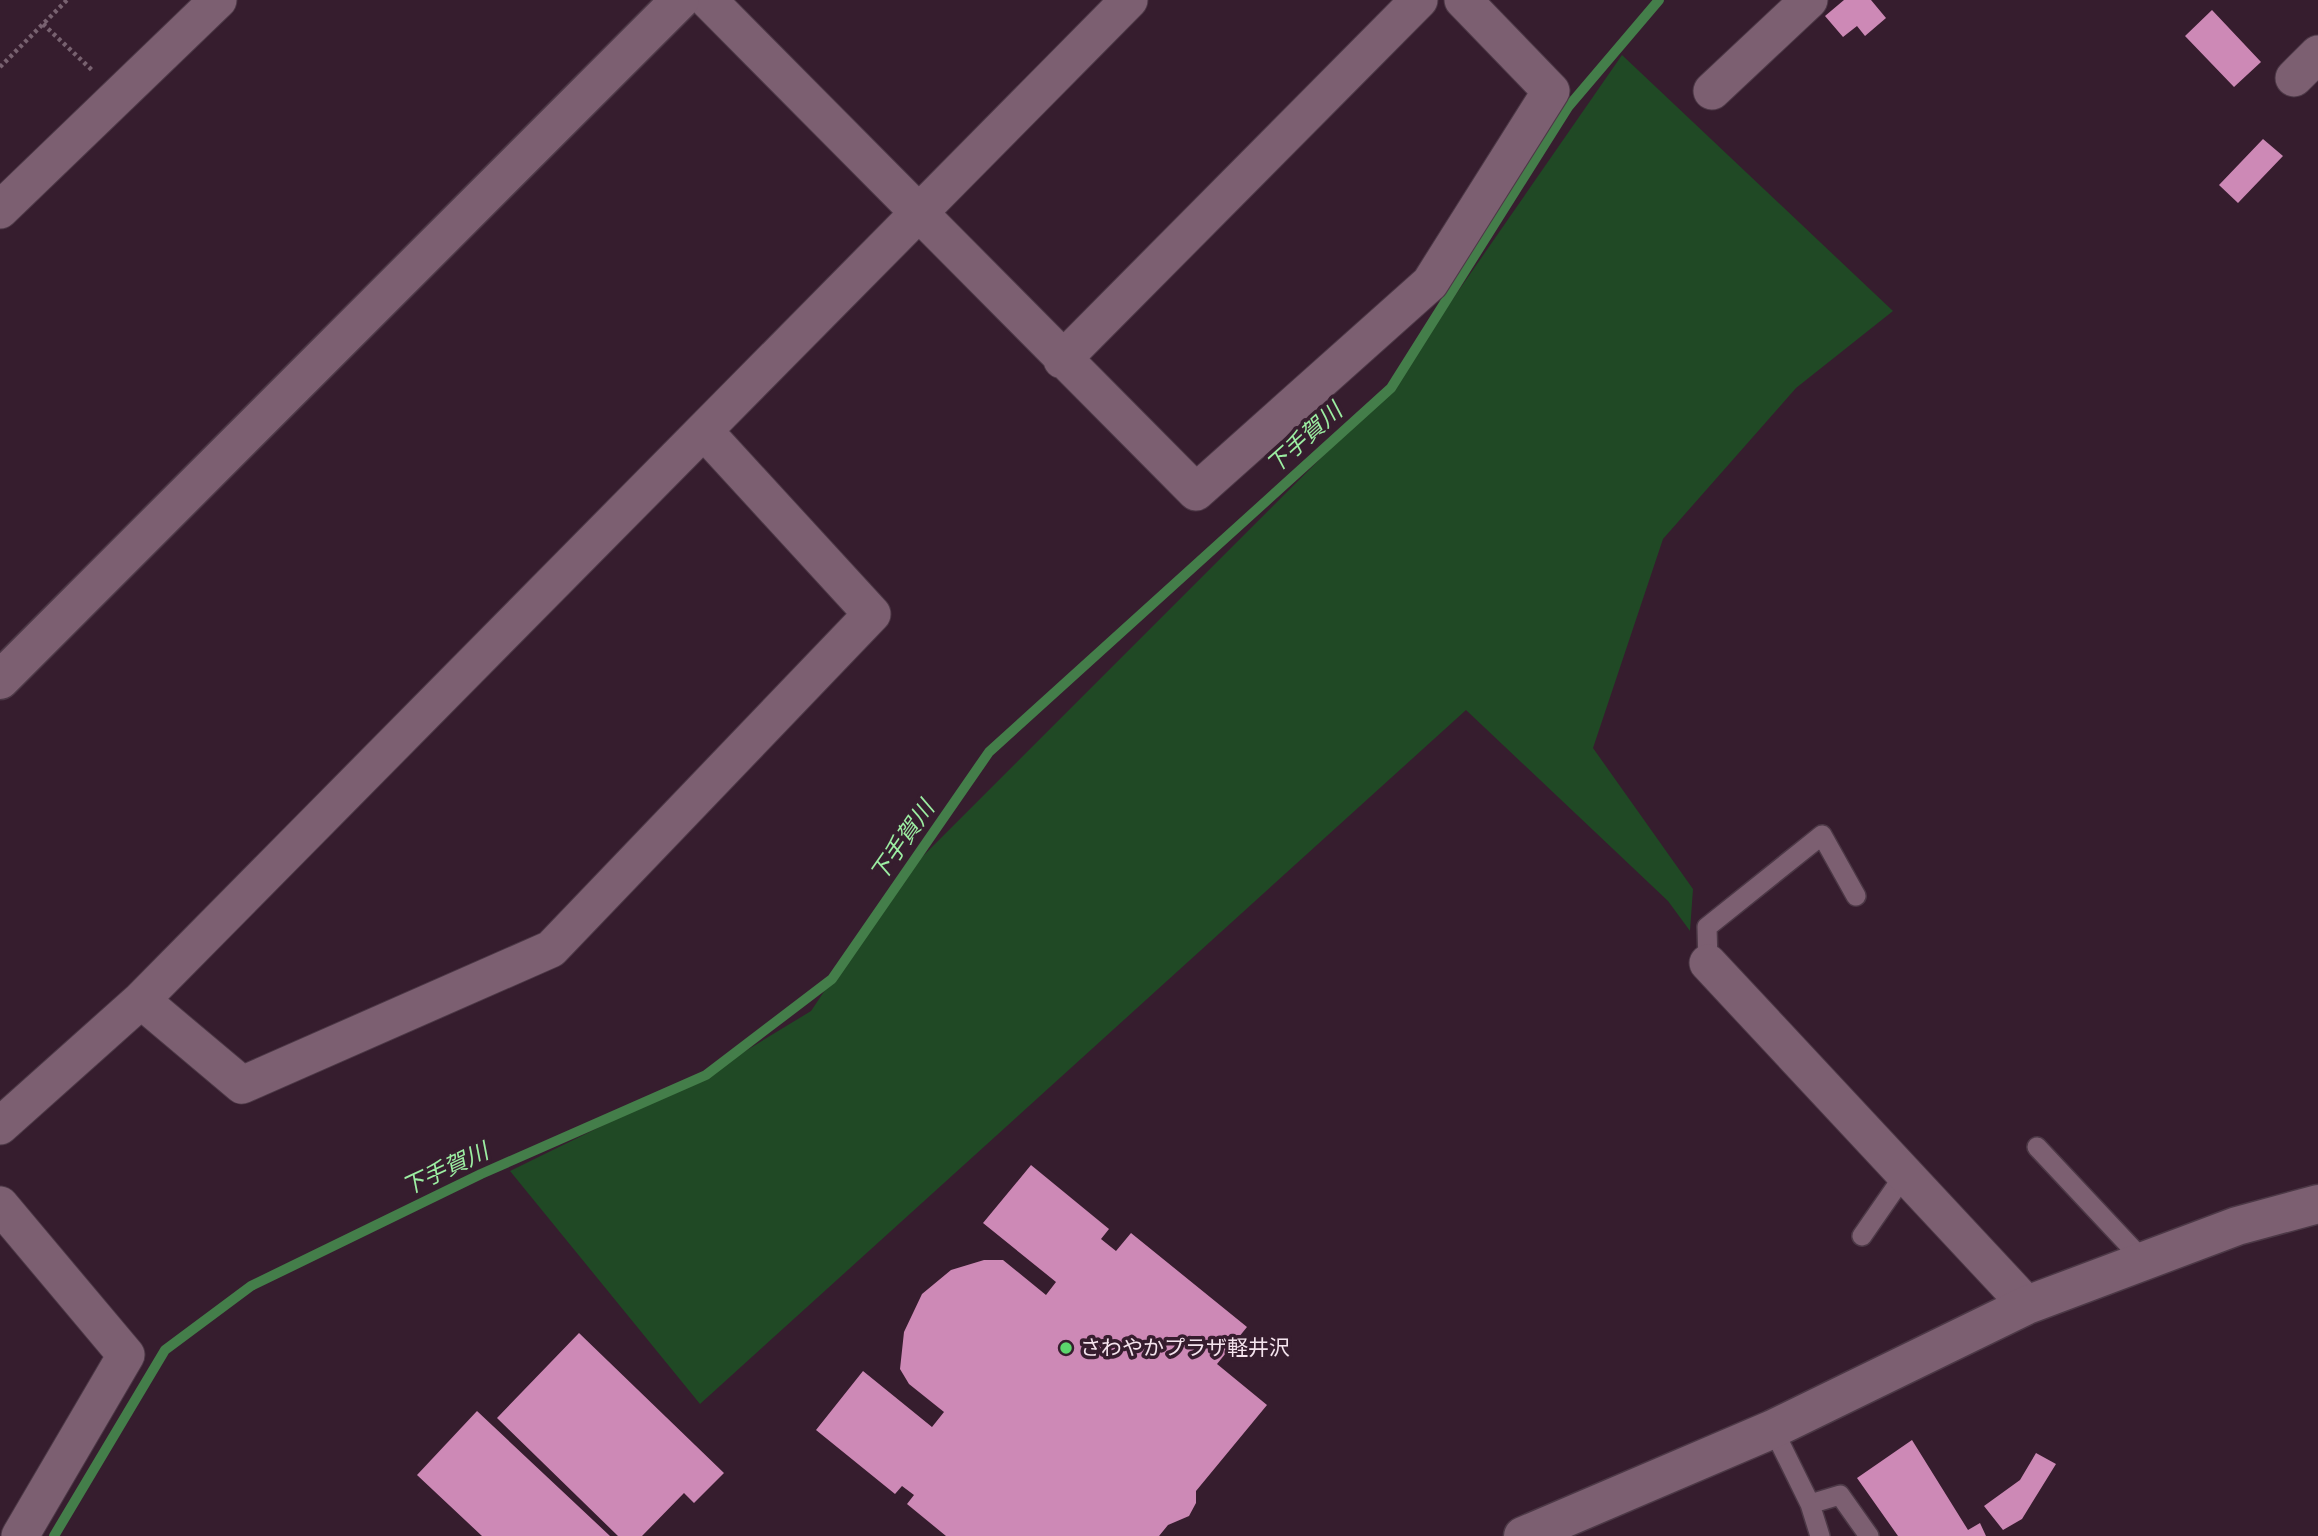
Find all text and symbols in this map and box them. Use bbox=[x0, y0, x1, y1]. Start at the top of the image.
water label: 下手賀川 bbox=[1260, 394, 1350, 479]
water label: 下手賀川 bbox=[863, 792, 942, 887]
water label: 下手賀川 bbox=[397, 1135, 495, 1201]
place label: さわやかプラザ軽井沢 bbox=[1080, 1334, 1290, 1361]
marker: さわやかプラザ軽井沢 bbox=[1058, 1340, 1074, 1356]

